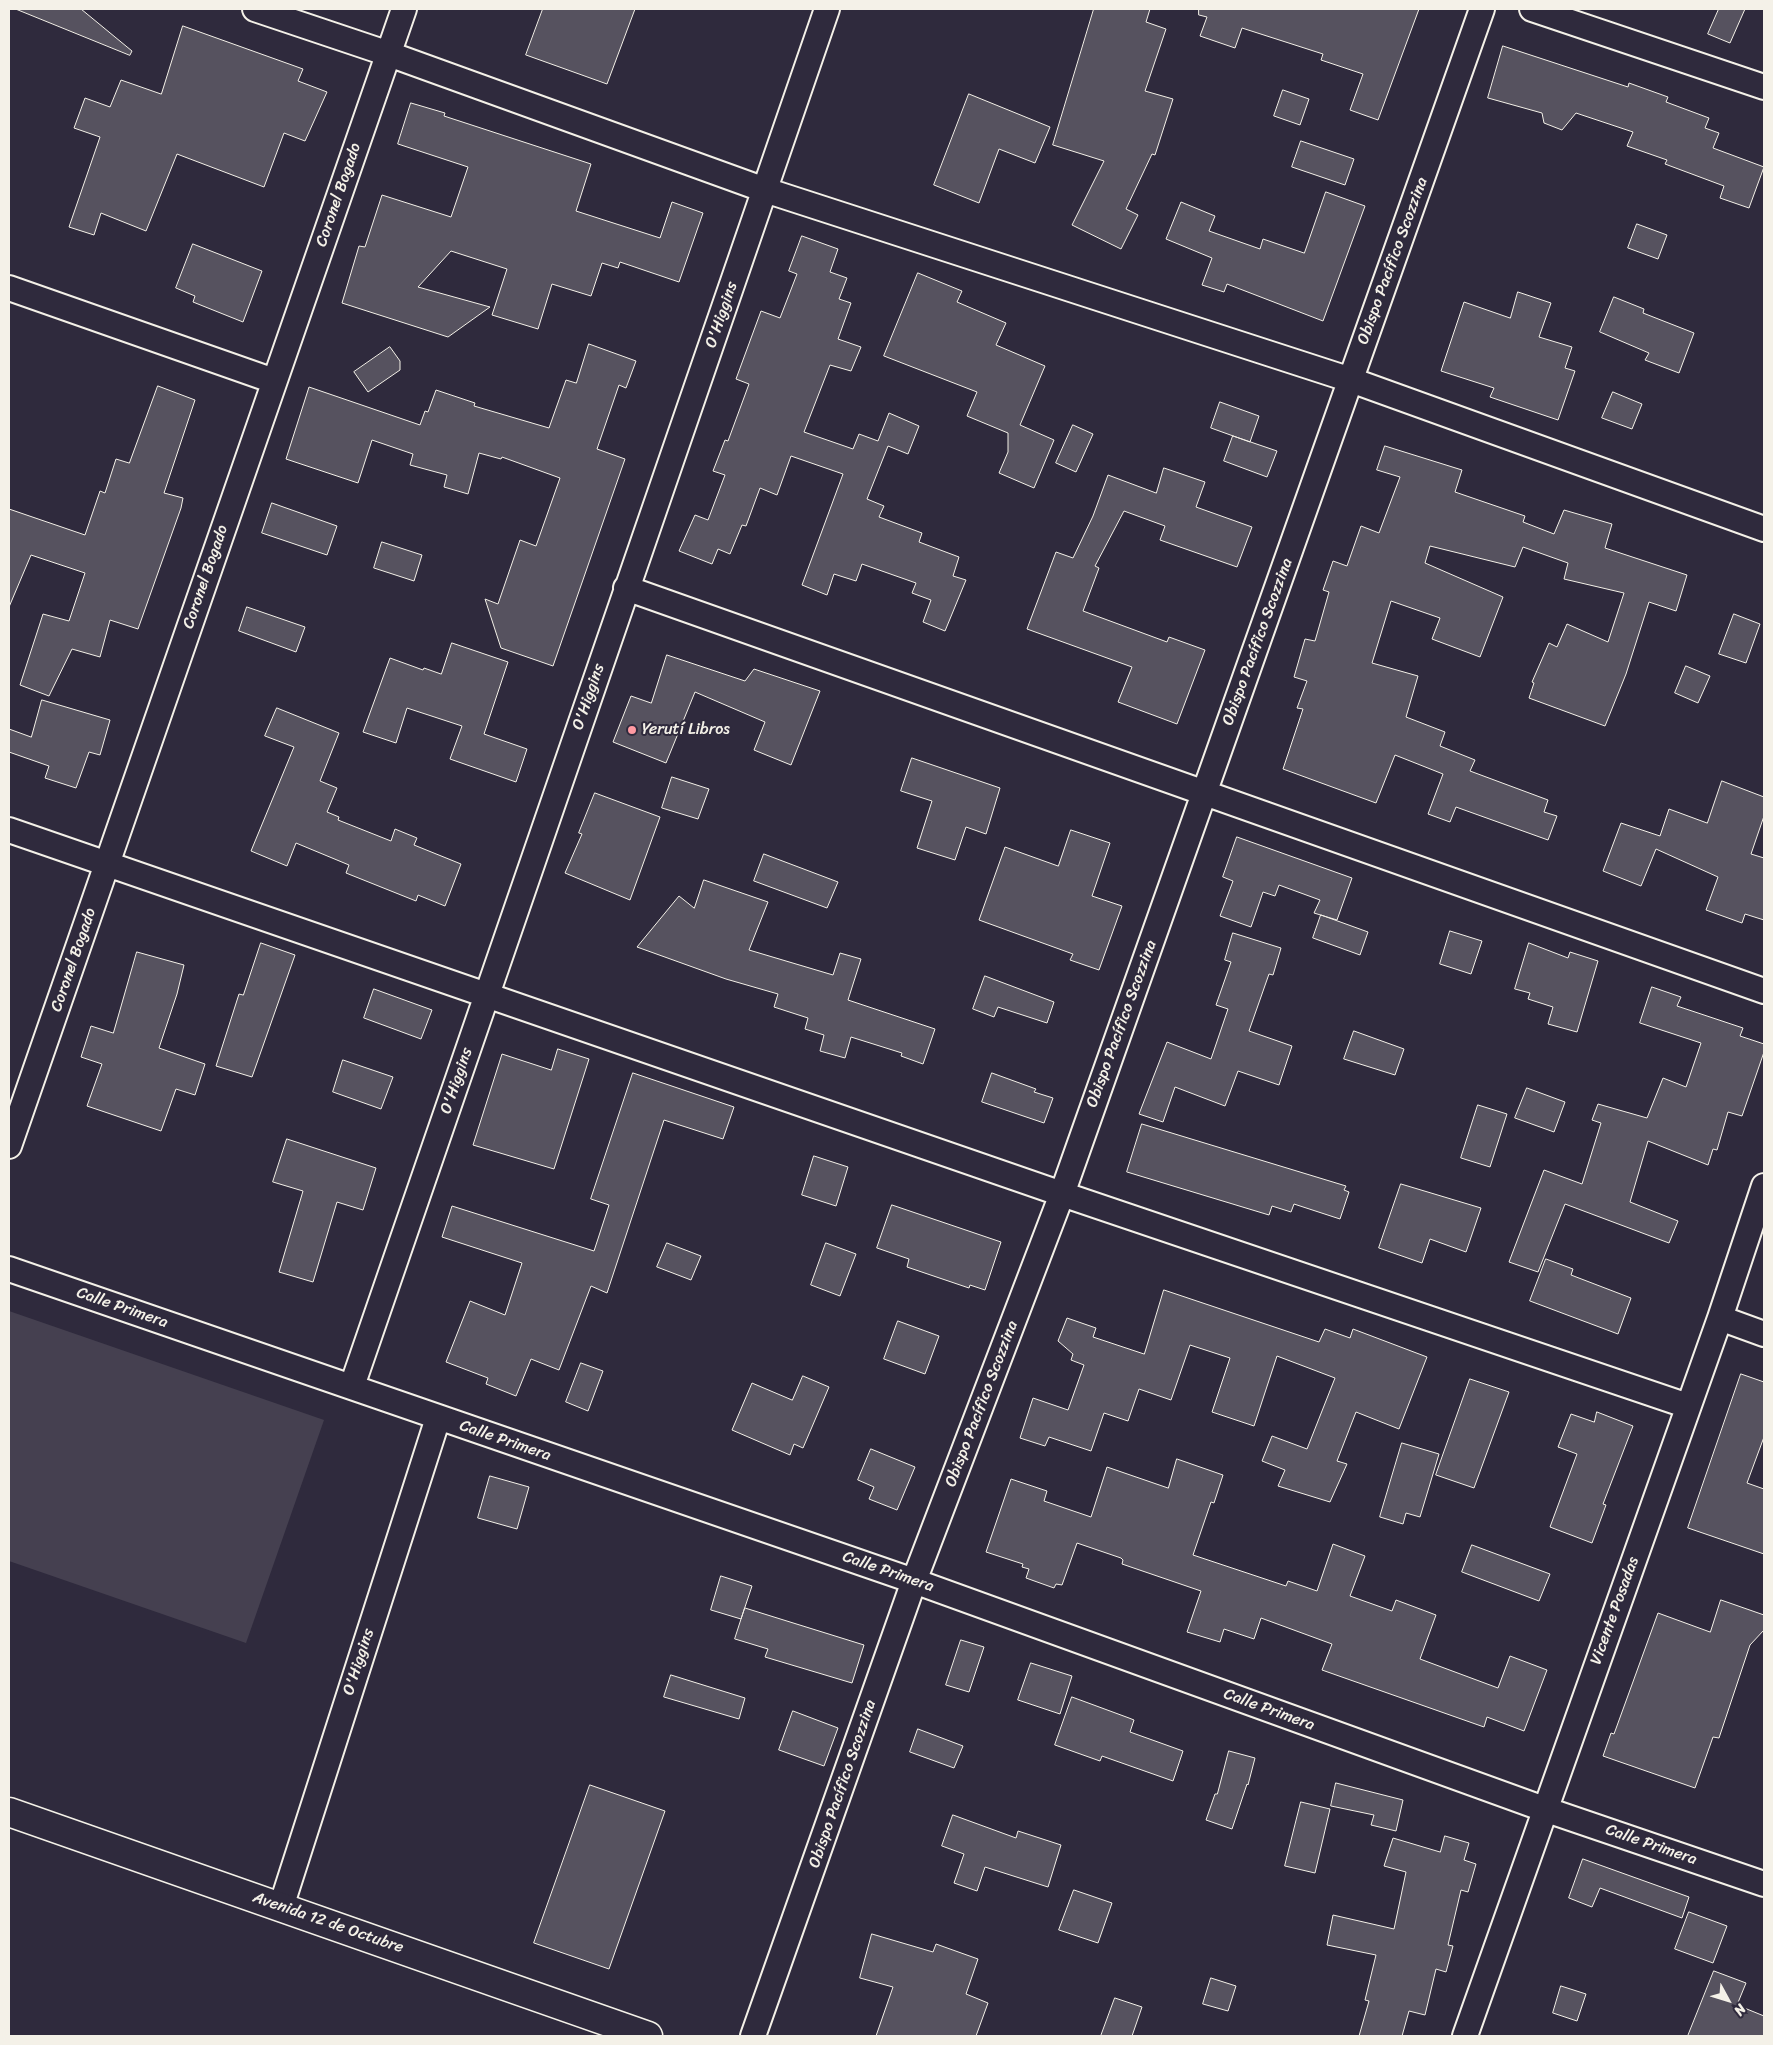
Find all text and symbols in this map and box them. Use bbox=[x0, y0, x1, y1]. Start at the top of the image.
street label: Coronel Bogado bbox=[312, 141, 366, 249]
street label: Obispo Pacífico Scozzina bbox=[1354, 175, 1432, 347]
street label: O'Higgins bbox=[702, 279, 742, 351]
street label: Coronel Bogado bbox=[179, 523, 233, 631]
street label: Obispo Pacífico Scozzina bbox=[1219, 556, 1297, 728]
street label: O'Higgins bbox=[569, 661, 609, 733]
place label: Yerutí Libros bbox=[642, 720, 730, 740]
marker: Yerutí Libros bbox=[626, 724, 638, 736]
street label: Coronel Bogado bbox=[47, 906, 101, 1014]
street label: Obispo Pacífico Scozzina bbox=[1083, 938, 1161, 1110]
street label: O'Higgins bbox=[437, 1045, 477, 1117]
street label: Calle Primera bbox=[74, 1283, 170, 1333]
street label: Obispo Pacífico Scozzina bbox=[941, 1318, 1023, 1490]
street label: Calle Primera bbox=[457, 1416, 553, 1466]
street label: Calle Primera bbox=[840, 1547, 936, 1597]
street label: Vicente Posadas bbox=[1587, 1554, 1643, 1668]
street label: O'Higgins bbox=[339, 1626, 379, 1698]
street label: Calle Primera bbox=[1221, 1685, 1317, 1735]
street label: Obispo Pacífico Scozzina bbox=[805, 1698, 881, 1870]
street label: Calle Primera bbox=[1603, 1820, 1699, 1870]
street label: Avenida 12 de Octubre bbox=[250, 1888, 406, 1958]
north arrow bbox=[1703, 1975, 1753, 2025]
text: N bbox=[1727, 1998, 1753, 2021]

